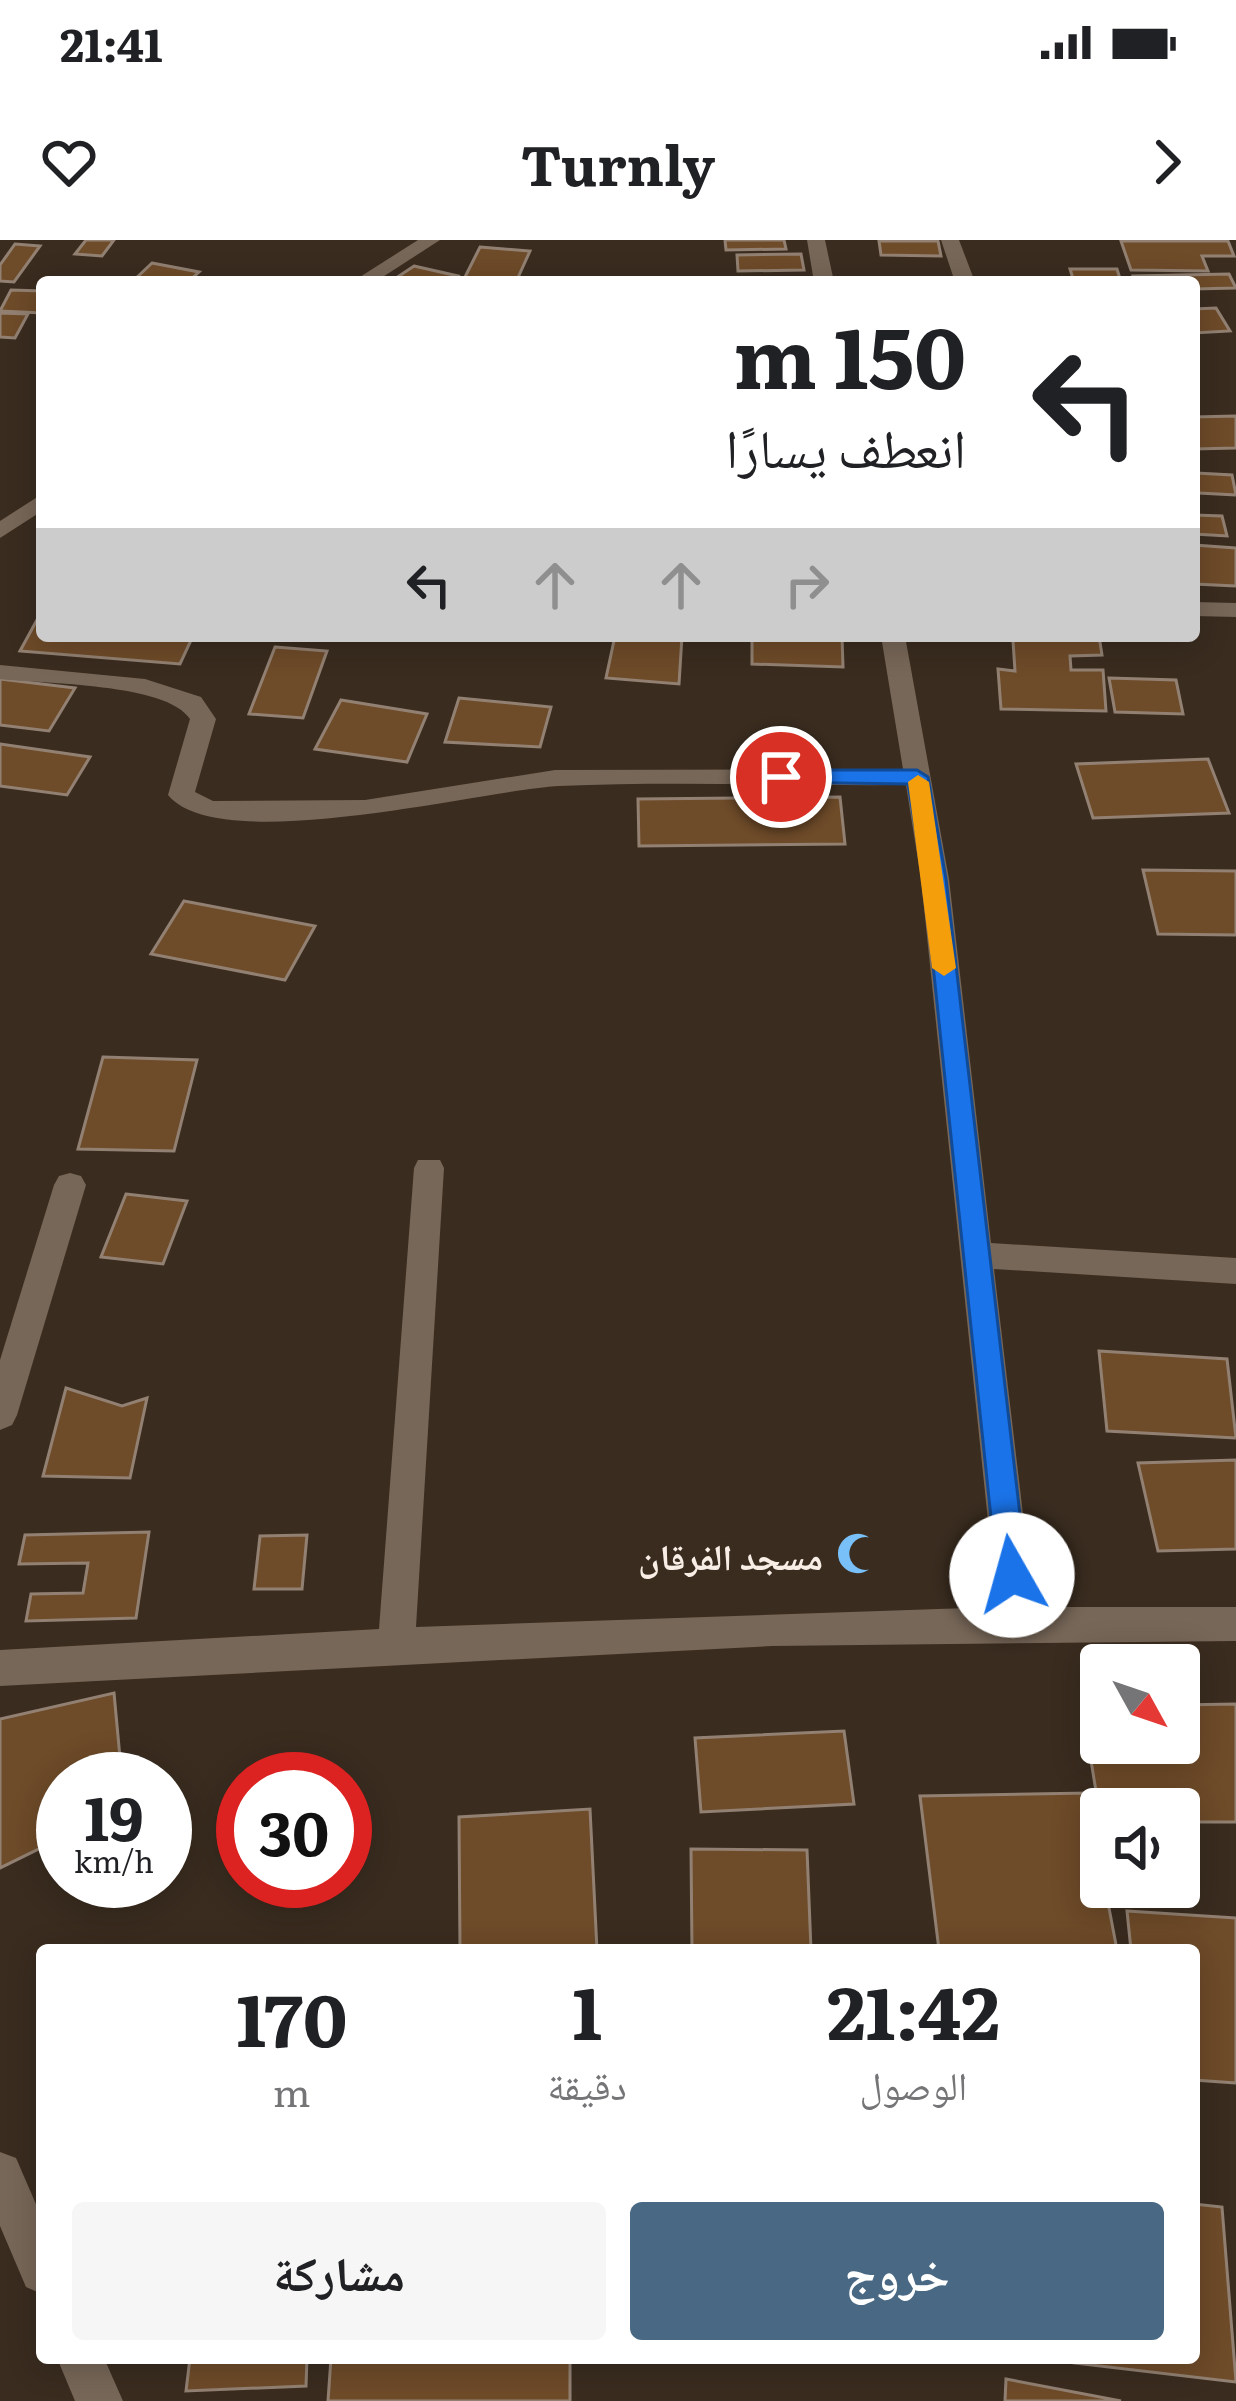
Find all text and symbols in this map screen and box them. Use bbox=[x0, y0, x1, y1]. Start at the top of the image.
text: 21:41 bbox=[60, 9, 163, 76]
text: Turnly bbox=[521, 122, 715, 203]
icon: heart bbox=[36, 129, 102, 195]
icon: forward bbox=[1134, 129, 1200, 195]
text: 150 m bbox=[733, 290, 966, 415]
icon: left bbox=[1008, 324, 1164, 480]
text: انعطف يسارًا bbox=[725, 404, 966, 485]
icon: left bbox=[396, 552, 462, 618]
icon: ahead bbox=[522, 552, 588, 618]
icon: ahead bbox=[648, 552, 714, 618]
icon: right bbox=[774, 552, 840, 618]
pin bbox=[730, 726, 832, 828]
icon: arrive bbox=[748, 744, 814, 810]
position arrow bbox=[949, 1512, 1075, 1638]
place label: مسجد الفرقان bbox=[638, 1528, 823, 1581]
mosque icon: مسجد الفرقان bbox=[834, 1531, 880, 1577]
north arrow bbox=[1080, 1644, 1200, 1764]
map controls bbox=[1080, 1644, 1200, 1908]
speed limit sign: 30 bbox=[216, 1752, 372, 1908]
text: 19 bbox=[84, 1770, 144, 1859]
button: sound bbox=[1080, 1788, 1200, 1908]
text: km/h bbox=[74, 1838, 154, 1882]
text: 1 bbox=[572, 1955, 602, 2062]
text: 21:42 bbox=[827, 1955, 1000, 2062]
text: 170 bbox=[236, 1962, 347, 2069]
text: دقيقة bbox=[547, 2054, 627, 2112]
text: الوصول bbox=[859, 2054, 967, 2112]
text: m bbox=[273, 2061, 311, 2119]
button: مشاركة bbox=[72, 2202, 606, 2340]
button: خروج bbox=[630, 2202, 1164, 2340]

